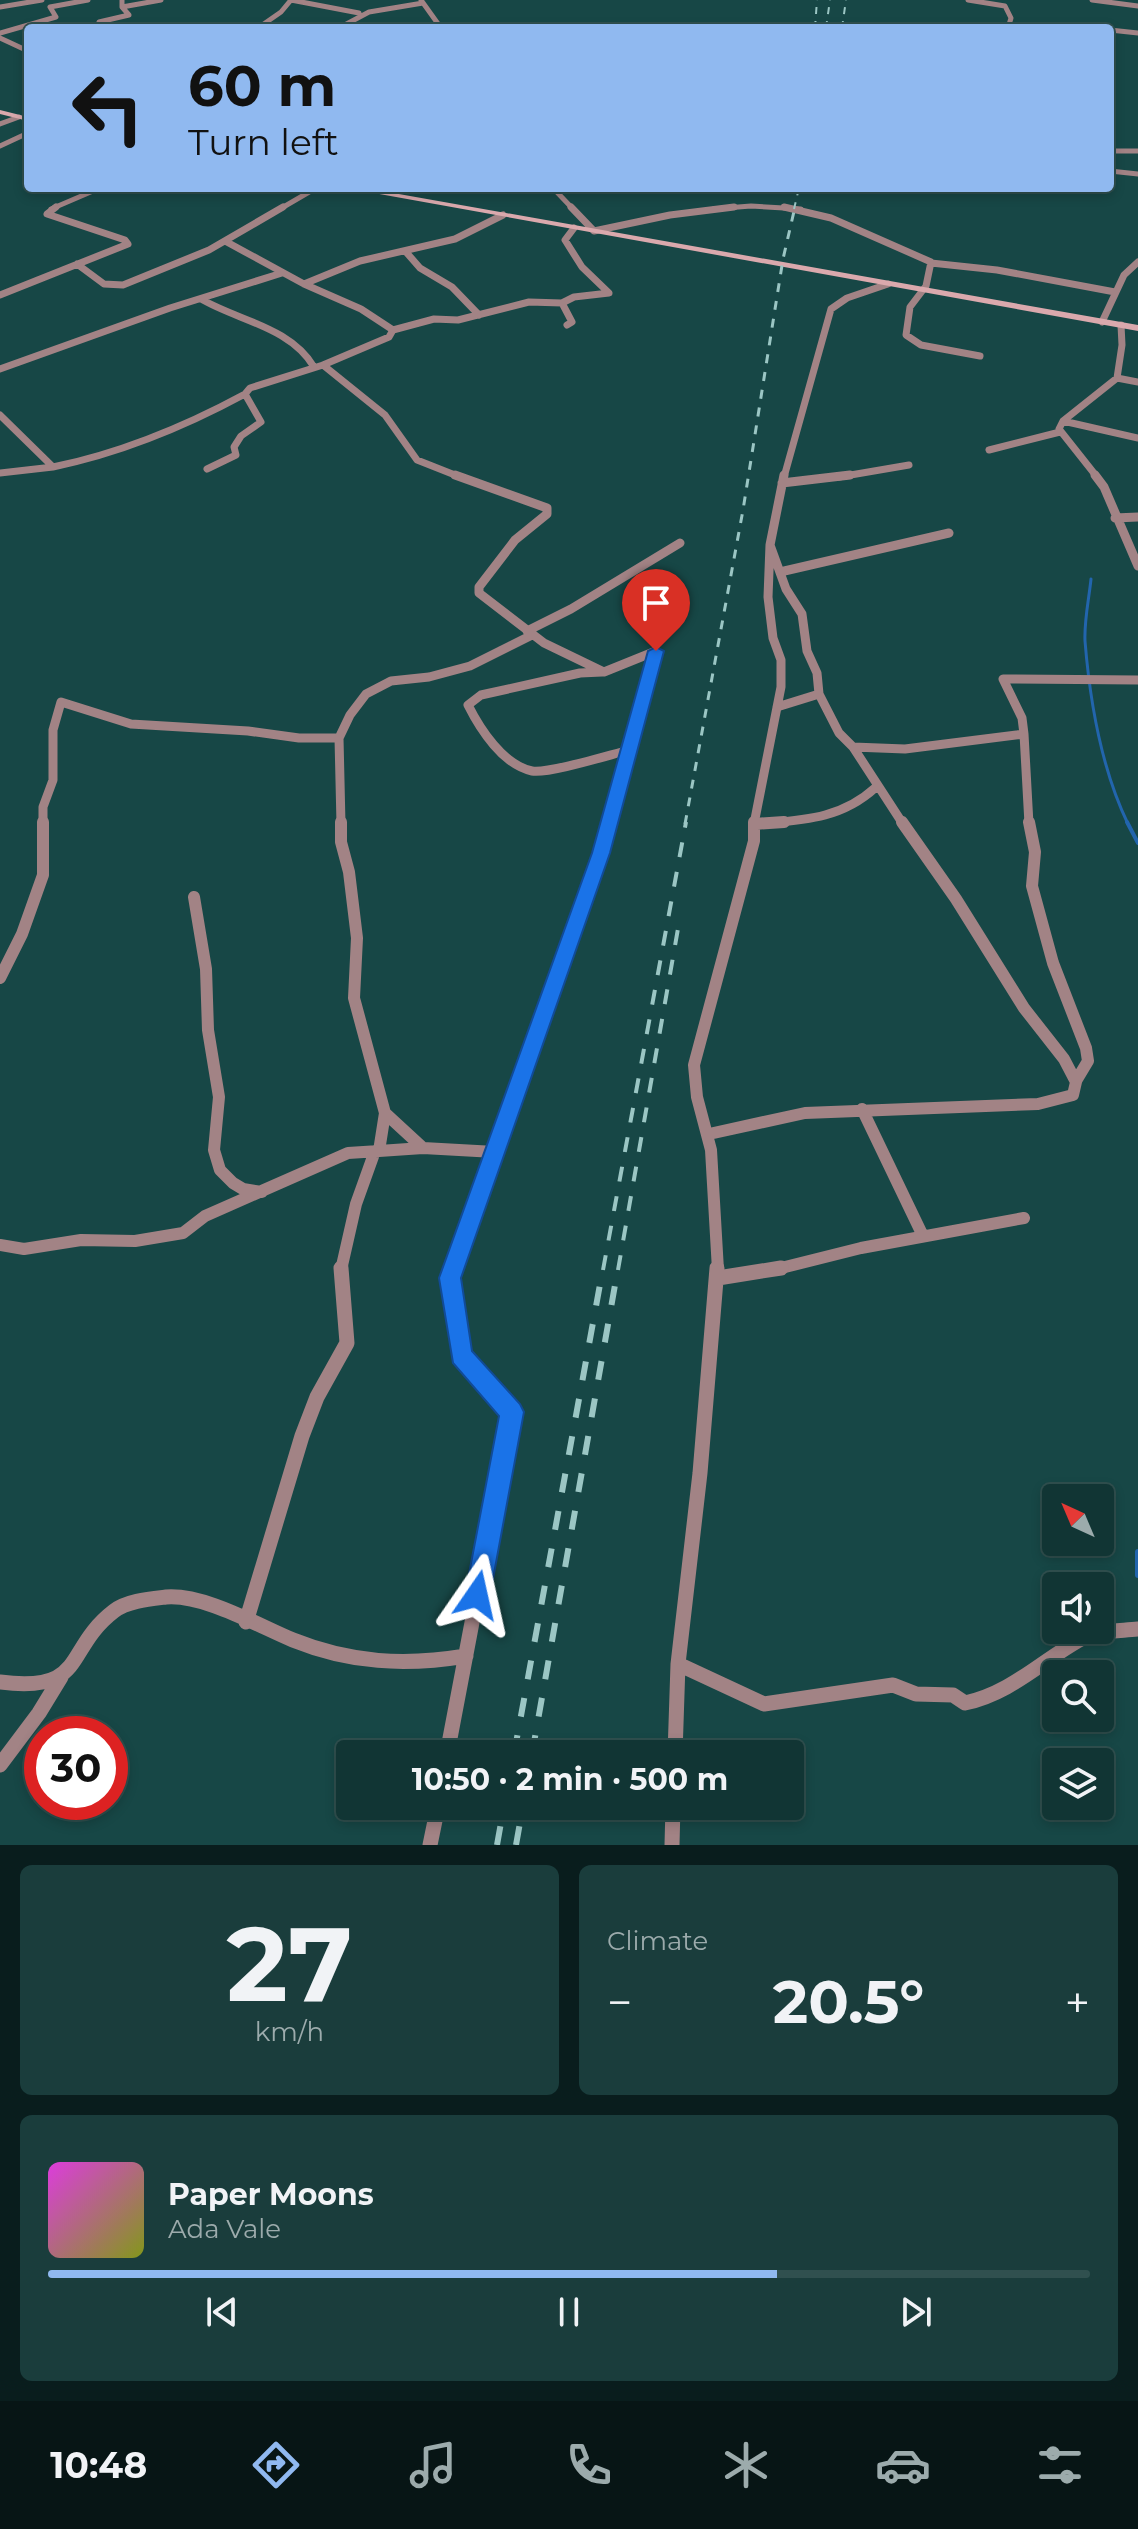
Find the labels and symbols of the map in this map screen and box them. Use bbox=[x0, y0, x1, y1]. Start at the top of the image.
pin bbox=[622, 569, 690, 651]
north arrow bbox=[1042, 1484, 1114, 1556]
position arrow bbox=[435, 1553, 519, 1637]
speed limit sign: 30 bbox=[24, 1716, 128, 1820]

